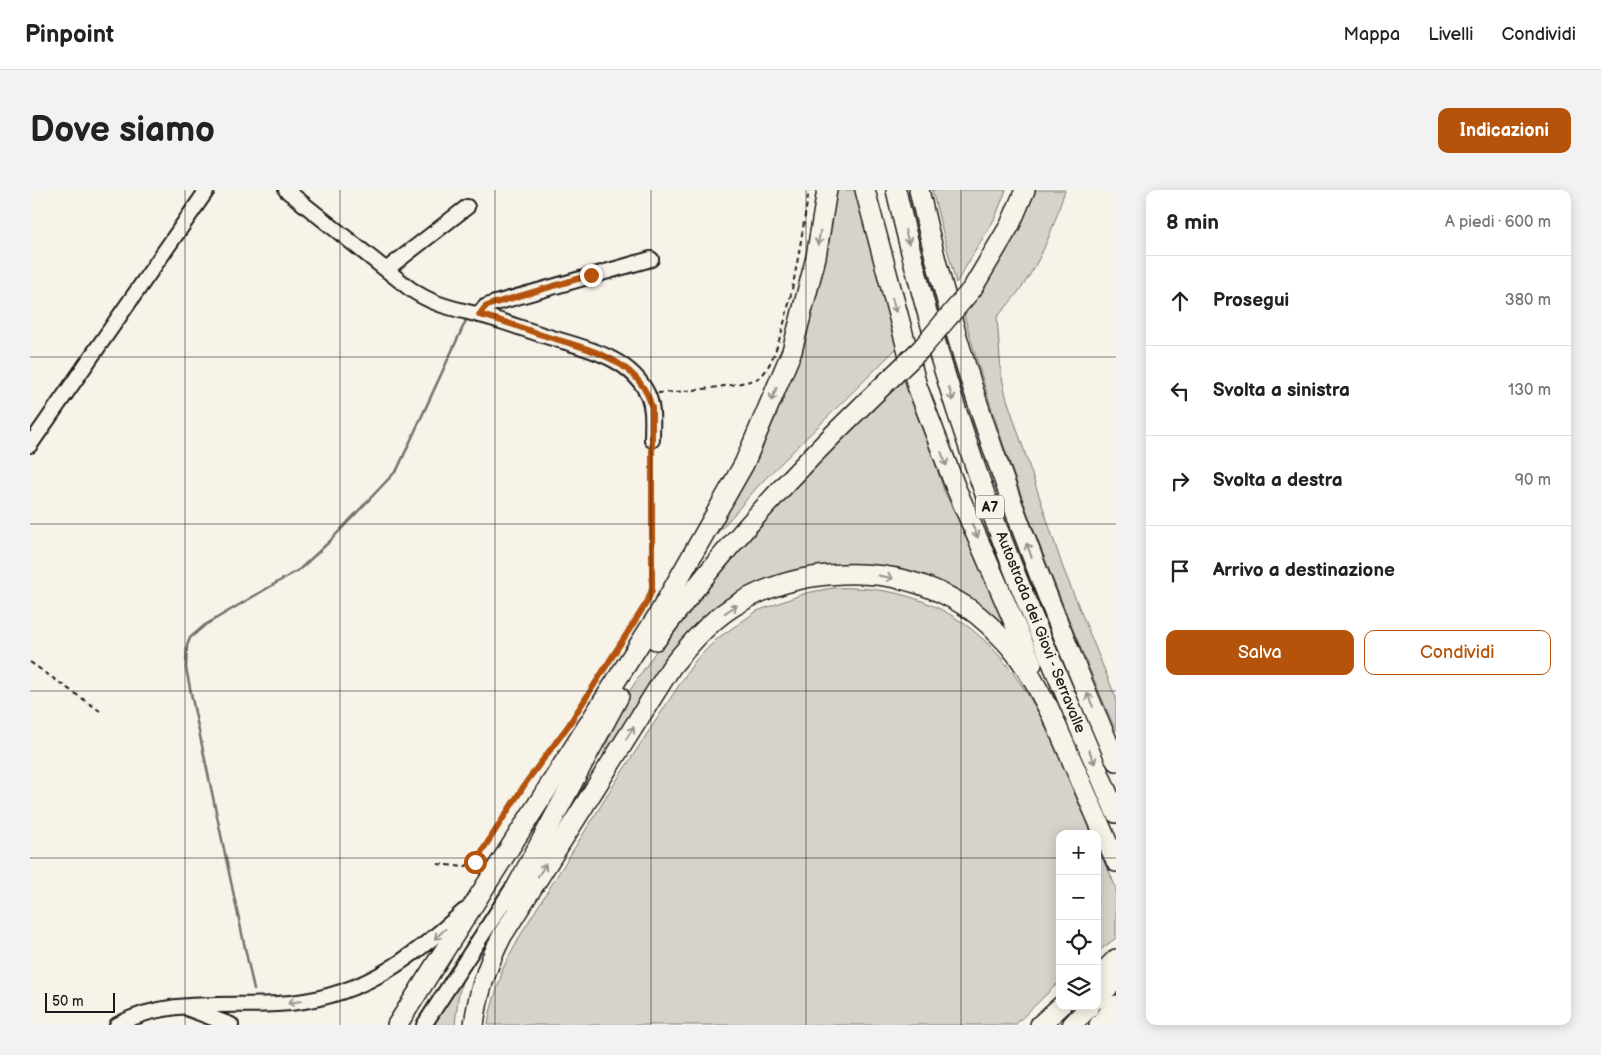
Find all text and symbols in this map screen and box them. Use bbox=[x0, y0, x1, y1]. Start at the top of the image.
text: Pinpoint bbox=[25, 20, 114, 49]
text: Mappa bbox=[1343, 24, 1400, 45]
text: Livelli bbox=[1428, 24, 1474, 45]
text: Condividi bbox=[1502, 24, 1576, 45]
button: Indicazioni bbox=[1438, 108, 1571, 153]
text: Dove siamo bbox=[30, 109, 215, 152]
text: 8 min bbox=[1166, 210, 1219, 235]
text: A piedi · 600 m bbox=[1445, 213, 1551, 232]
one-way arrow bbox=[903, 229, 912, 245]
one-way arrow bbox=[814, 230, 824, 246]
route end bbox=[580, 264, 603, 287]
icon: ahead bbox=[1166, 287, 1194, 315]
text: Prosegui bbox=[1213, 289, 1289, 312]
text: 380 m bbox=[1505, 291, 1551, 310]
one-way arrow bbox=[890, 297, 900, 313]
icon: left bbox=[1166, 377, 1194, 405]
text: Svolta a sinistra bbox=[1213, 379, 1350, 402]
text: 130 m bbox=[1508, 381, 1551, 400]
one-way arrow bbox=[769, 386, 778, 401]
one-way arrow bbox=[946, 386, 956, 402]
one-way arrow bbox=[940, 451, 949, 467]
icon: right bbox=[1166, 467, 1194, 495]
text: Svolta a destra bbox=[1213, 469, 1343, 492]
text: 90 m bbox=[1515, 471, 1551, 490]
road number: A7 bbox=[976, 496, 1004, 518]
one-way arrow bbox=[970, 523, 980, 538]
street label: Autostrada dei Giovi - Serravalle bbox=[991, 529, 1090, 736]
one-way arrow bbox=[1024, 542, 1033, 558]
icon: arrive bbox=[1166, 557, 1194, 585]
text: Arrivo a destinazione bbox=[1213, 559, 1395, 582]
one-way arrow bbox=[878, 573, 894, 583]
one-way arrow bbox=[724, 604, 738, 614]
button: Salva bbox=[1166, 630, 1354, 675]
button: Condividi bbox=[1364, 630, 1551, 675]
one-way arrow bbox=[1084, 693, 1094, 708]
one-way arrow bbox=[625, 727, 635, 741]
one-way arrow bbox=[1088, 749, 1098, 764]
map controls bbox=[1056, 830, 1101, 1010]
button: + bbox=[1056, 830, 1101, 875]
route start bbox=[464, 851, 487, 874]
one-way arrow bbox=[537, 864, 547, 878]
button: − bbox=[1056, 875, 1101, 920]
button: locate bbox=[1056, 920, 1101, 965]
one-way arrow bbox=[433, 928, 446, 939]
button: layers bbox=[1056, 965, 1101, 1010]
scale bar bbox=[45, 990, 115, 1013]
text: 50 m bbox=[52, 993, 84, 1010]
one-way arrow bbox=[287, 997, 303, 1007]

